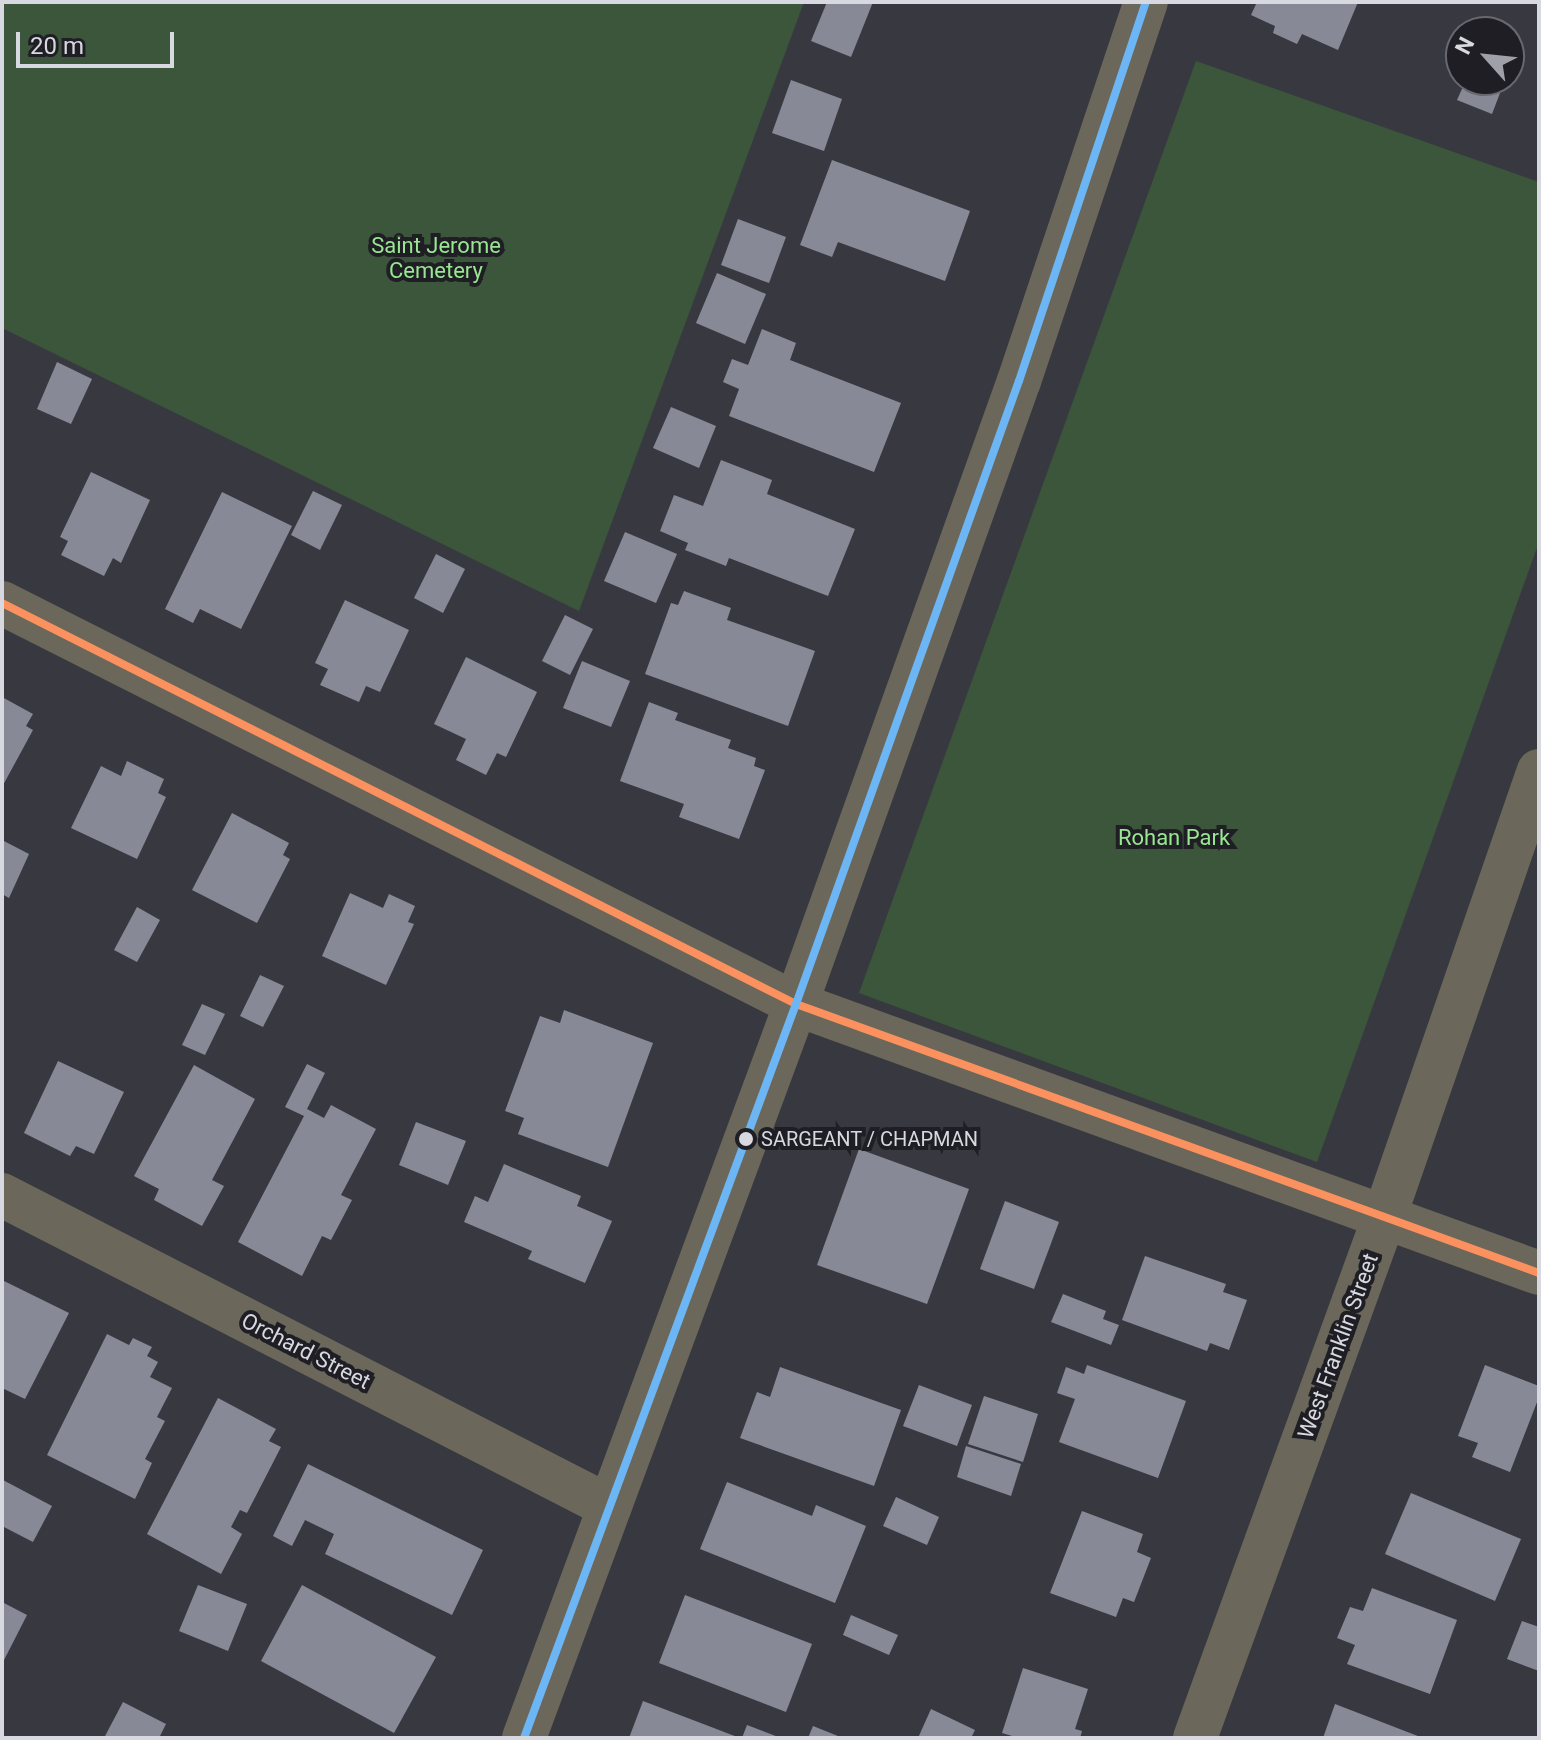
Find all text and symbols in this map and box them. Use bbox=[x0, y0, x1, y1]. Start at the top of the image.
scale bar bbox=[20, 16, 178, 66]
north arrow bbox=[1445, 16, 1525, 96]
text: 20 m bbox=[30, 32, 84, 60]
text: N bbox=[1450, 33, 1480, 58]
park label: Saint Jerome Cemetery bbox=[371, 232, 501, 284]
park label: Rohan Park bbox=[1118, 825, 1230, 851]
place label: SARGEANT / CHAPMAN bbox=[761, 1127, 978, 1151]
marker: SARGEANT / CHAPMAN bbox=[738, 1131, 754, 1147]
street label: West Franklin Street bbox=[1292, 1250, 1384, 1442]
street label: Orchard Street bbox=[237, 1307, 375, 1395]

